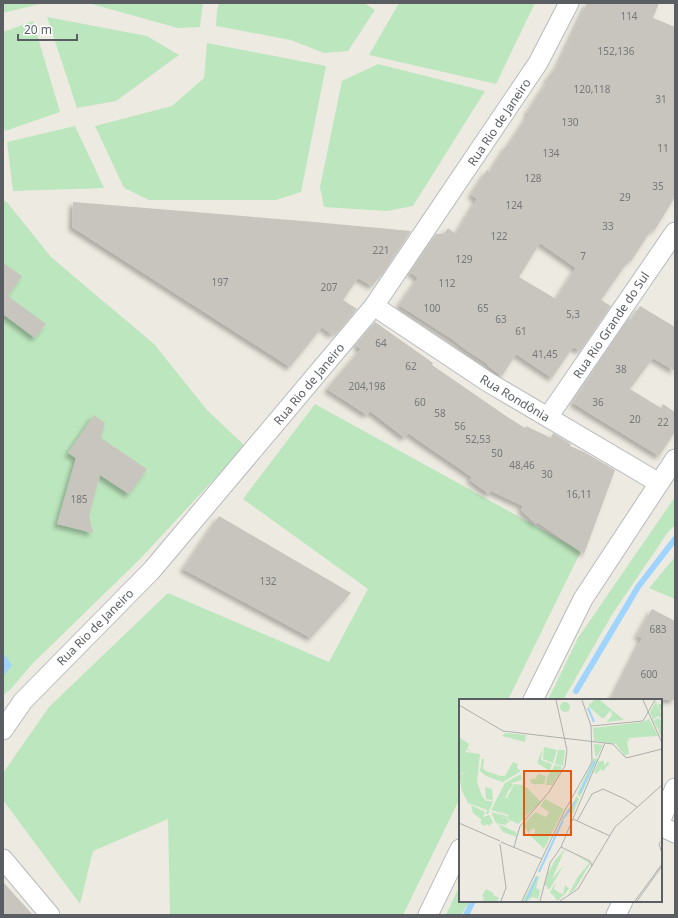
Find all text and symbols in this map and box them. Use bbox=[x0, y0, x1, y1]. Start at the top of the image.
house number: 114 bbox=[620, 9, 638, 23]
scale bar bbox=[18, 16, 77, 42]
text: 20 m bbox=[24, 21, 52, 38]
house number: 152,136 bbox=[598, 44, 635, 58]
street label: Rua Rio de Janeiro bbox=[463, 75, 535, 169]
house number: 120,118 bbox=[574, 82, 611, 96]
house number: 31 bbox=[655, 92, 667, 106]
house number: 130 bbox=[561, 115, 579, 129]
house number: 11 bbox=[657, 141, 669, 155]
house number: 134 bbox=[542, 146, 560, 160]
house number: 128 bbox=[524, 171, 542, 185]
house number: 35 bbox=[652, 179, 664, 193]
house number: 29 bbox=[619, 190, 631, 204]
house number: 124 bbox=[505, 198, 523, 212]
house number: 33 bbox=[602, 219, 614, 233]
house number: 122 bbox=[490, 229, 508, 243]
house number: 221 bbox=[372, 243, 390, 257]
house number: 7 bbox=[580, 249, 586, 263]
house number: 129 bbox=[455, 252, 473, 266]
street label: Rua Rio Grande do Sul bbox=[569, 268, 653, 382]
house number: 197 bbox=[211, 275, 229, 289]
house number: 112 bbox=[438, 276, 456, 290]
house number: 207 bbox=[320, 280, 338, 294]
house number: 100 bbox=[423, 301, 441, 315]
house number: 65 bbox=[477, 301, 489, 315]
house number: 5,3 bbox=[566, 307, 580, 321]
house number: 63 bbox=[495, 312, 507, 326]
house number: 61 bbox=[515, 324, 527, 338]
house number: 64 bbox=[375, 336, 387, 350]
street label: Rua Rio de Janeiro bbox=[270, 339, 348, 429]
house number: 41,45 bbox=[532, 347, 558, 361]
house number: 62 bbox=[405, 359, 417, 373]
house number: 38 bbox=[615, 362, 627, 376]
street label: Rua Rondônia bbox=[477, 370, 553, 426]
house number: 204,198 bbox=[349, 379, 386, 393]
house number: 60 bbox=[414, 395, 426, 409]
house number: 36 bbox=[592, 395, 604, 409]
house number: 58 bbox=[434, 406, 446, 420]
house number: 20 bbox=[629, 412, 641, 426]
house number: 22 bbox=[657, 415, 669, 429]
house number: 56 bbox=[454, 419, 466, 433]
house number: 52,53 bbox=[465, 432, 491, 446]
house number: 50 bbox=[491, 446, 503, 460]
house number: 48,46 bbox=[509, 458, 535, 472]
house number: 30 bbox=[541, 467, 553, 481]
house number: 16,11 bbox=[566, 487, 592, 501]
house number: 185 bbox=[70, 492, 88, 506]
house number: 132 bbox=[259, 574, 277, 588]
street label: Rua Rio de Janeiro bbox=[53, 585, 137, 669]
house number: 683 bbox=[649, 622, 667, 636]
house number: 600 bbox=[640, 667, 658, 681]
inset map bbox=[459, 699, 662, 902]

